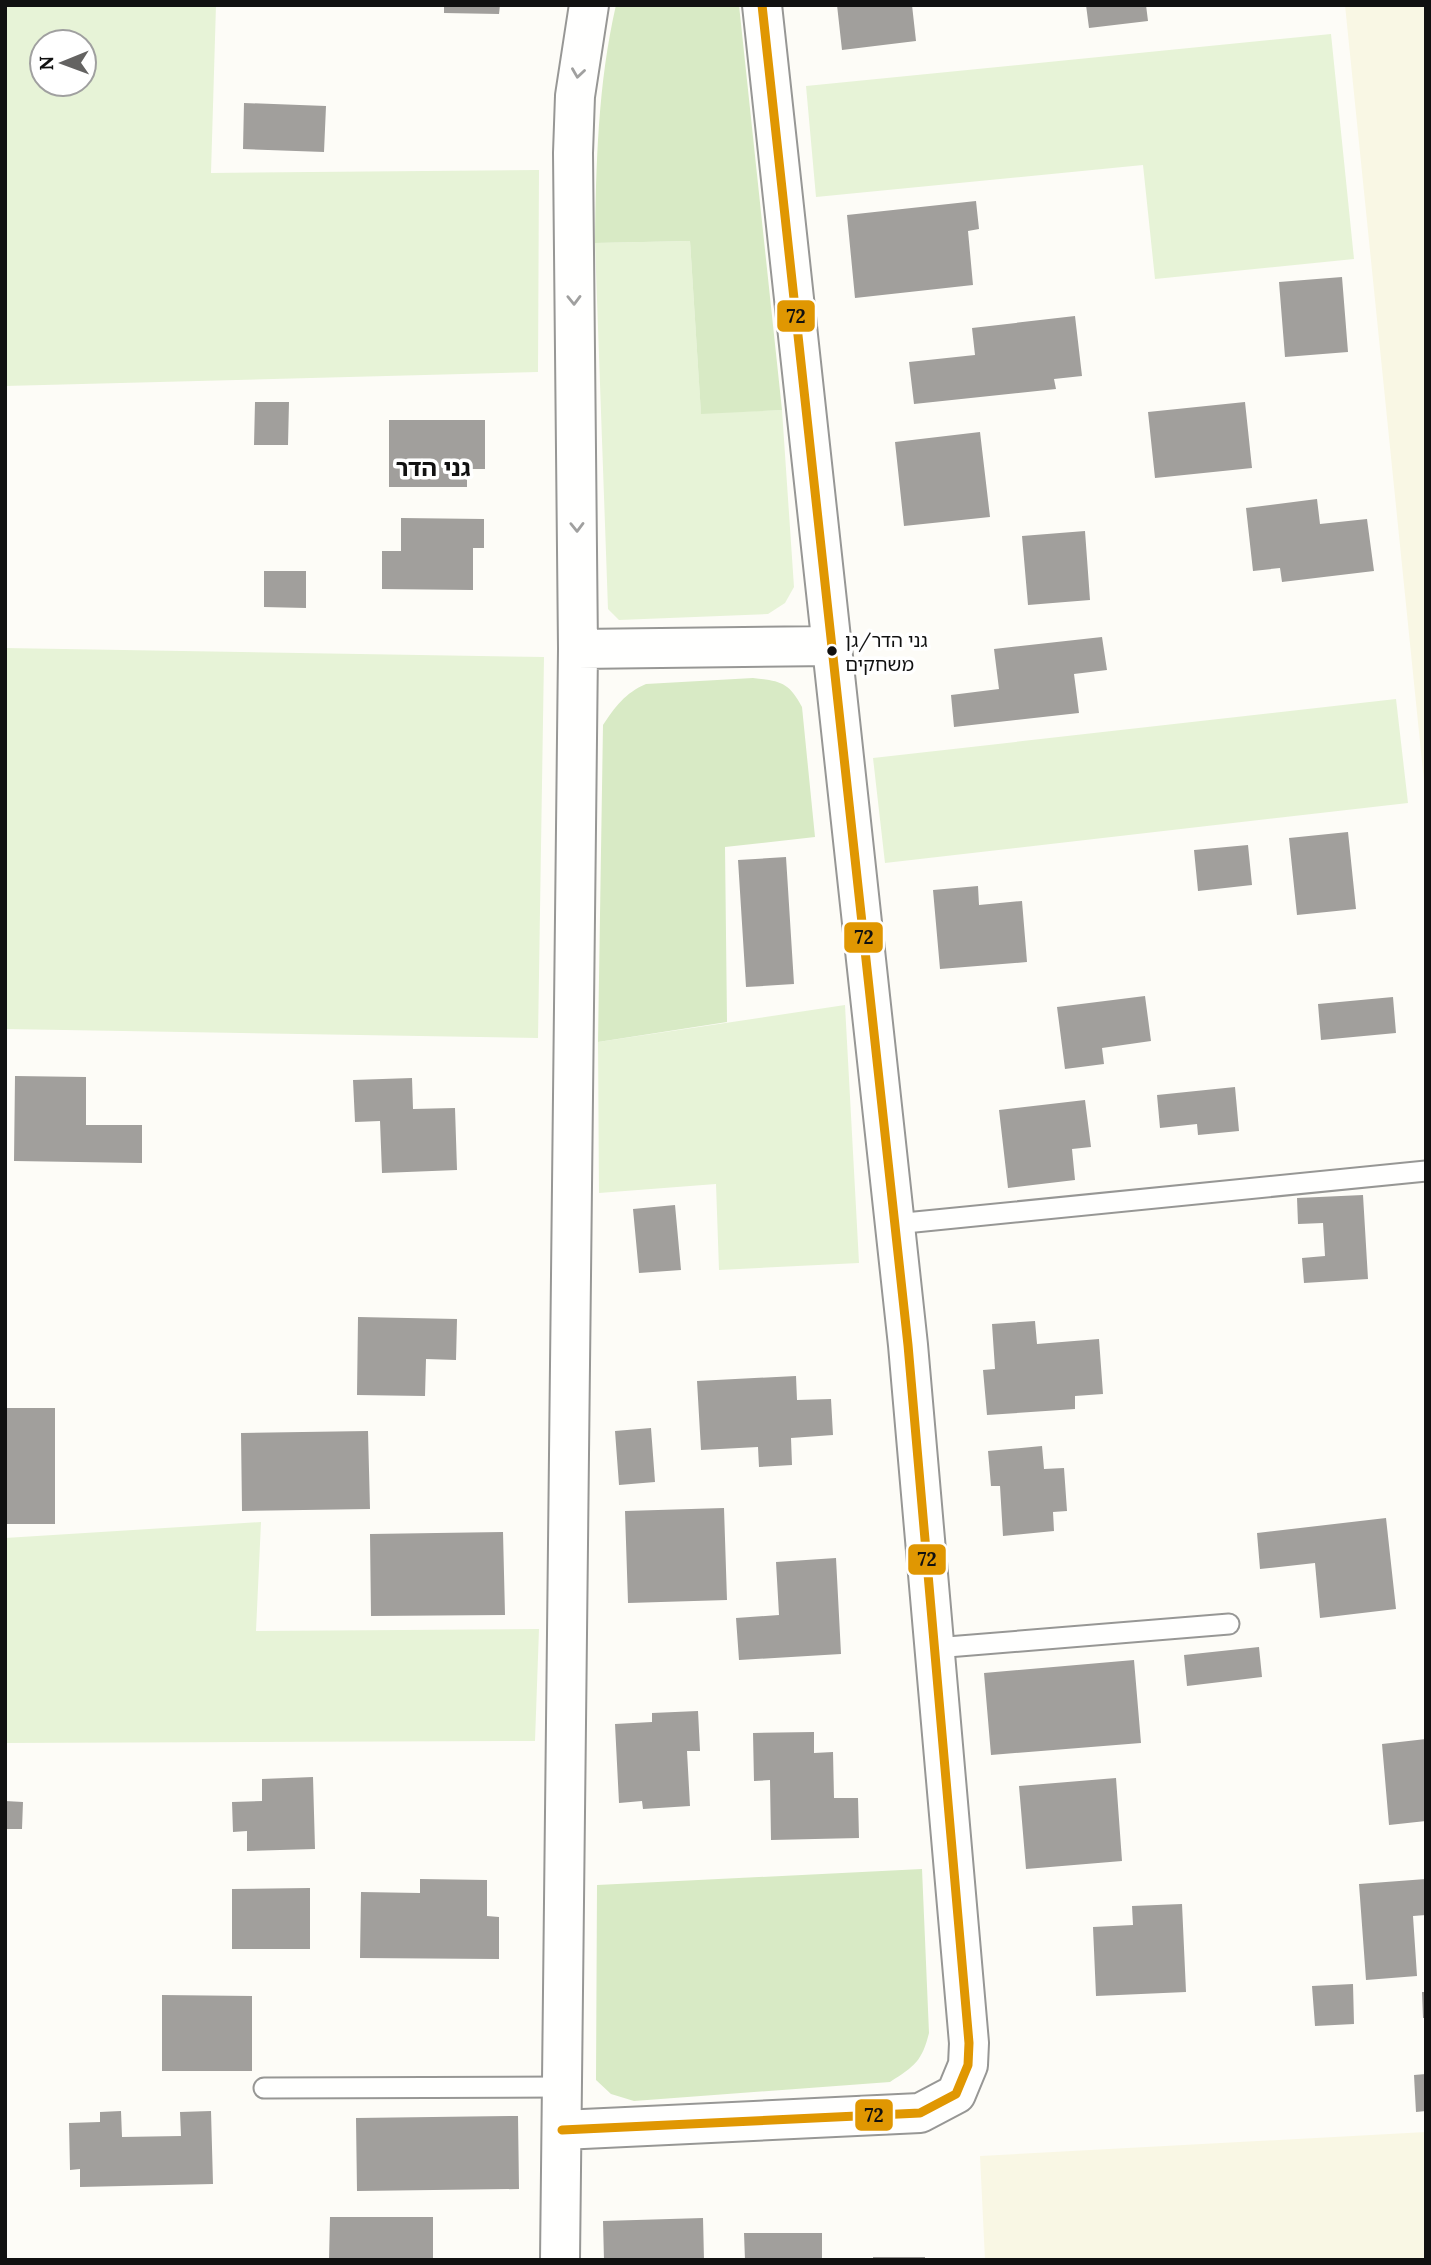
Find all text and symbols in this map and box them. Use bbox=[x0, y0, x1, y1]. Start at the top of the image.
north arrow bbox=[28, 28, 98, 98]
text: N bbox=[34, 55, 58, 71]
one-way arrow bbox=[571, 67, 586, 79]
one-way arrow bbox=[566, 295, 582, 306]
line badge: 72 bbox=[776, 299, 816, 333]
text: 72 bbox=[786, 304, 806, 328]
district label: גני הדר bbox=[395, 452, 471, 483]
one-way arrow bbox=[569, 523, 585, 533]
place label: גני הדר/גן משחקים bbox=[845, 628, 928, 676]
marker: גני הדר/גן משחקים bbox=[825, 644, 839, 658]
line badge: 72 bbox=[843, 921, 884, 954]
text: 72 bbox=[854, 925, 874, 949]
line badge: 72 bbox=[907, 1543, 947, 1576]
text: 72 bbox=[917, 1547, 937, 1571]
line badge: 72 bbox=[854, 2098, 894, 2132]
text: 72 bbox=[864, 2103, 884, 2127]

